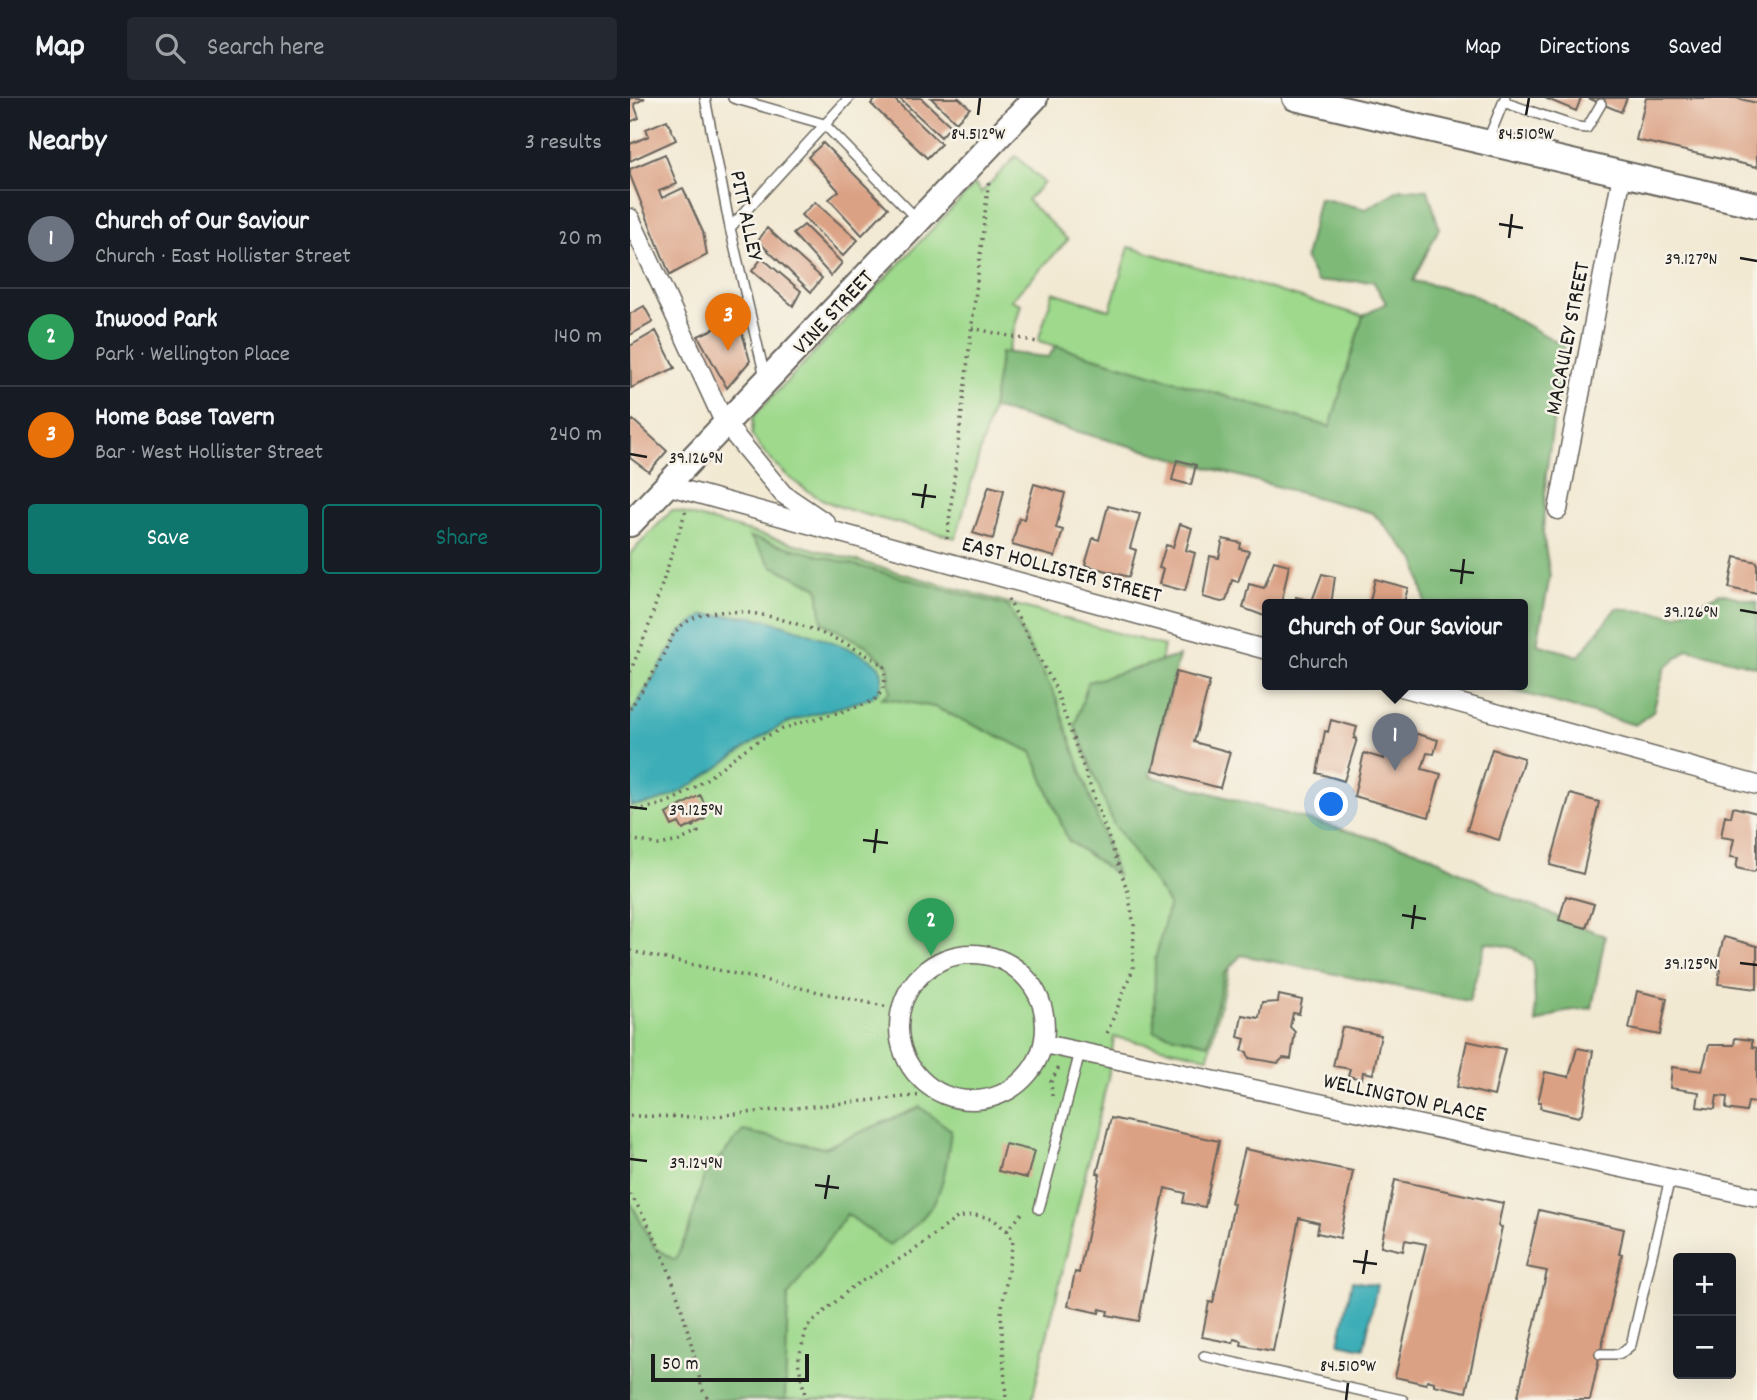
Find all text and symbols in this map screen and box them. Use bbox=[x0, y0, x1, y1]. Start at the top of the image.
search box bbox=[127, 17, 617, 80]
text: Map bbox=[35, 25, 85, 72]
icon: search bbox=[151, 29, 189, 67]
text: Search here bbox=[207, 30, 325, 67]
text: Map bbox=[1465, 31, 1501, 65]
text: Directions bbox=[1539, 31, 1630, 65]
text: Saved bbox=[1668, 31, 1722, 65]
text: Nearby bbox=[28, 122, 106, 165]
text: 84.512°W bbox=[951, 123, 1006, 148]
text: 84.510°W bbox=[1498, 123, 1555, 148]
text: 3 results bbox=[525, 127, 602, 160]
street label: PITT ALLEY bbox=[719, 168, 770, 264]
text: Church of Our Saviour bbox=[95, 204, 309, 241]
text: 1 bbox=[48, 223, 54, 256]
text: 20 m bbox=[558, 223, 602, 256]
text: Church · East Hollister Street bbox=[95, 241, 351, 274]
text: 39.127°N bbox=[1665, 248, 1717, 273]
street label: MACAULEY STREET bbox=[1538, 259, 1600, 418]
street label: VINE STREET bbox=[786, 263, 883, 363]
pin: 3 bbox=[705, 293, 751, 351]
text: Inwood Park bbox=[95, 302, 217, 339]
text: 2 bbox=[46, 321, 56, 354]
text: 140 m bbox=[554, 321, 602, 354]
text: Park · Wellington Place bbox=[95, 339, 290, 372]
text: Home Base Tavern bbox=[95, 400, 275, 437]
text: 3 bbox=[46, 419, 56, 452]
text: 240 m bbox=[549, 419, 602, 452]
text: Bar · West Hollister Street bbox=[95, 437, 323, 470]
text: 39.126°N bbox=[669, 447, 723, 472]
button: Save bbox=[28, 504, 308, 574]
button: Share bbox=[322, 504, 602, 574]
street label: EAST HOLLISTER STREET bbox=[958, 529, 1165, 614]
popup bbox=[1262, 599, 1528, 690]
text: 39.126°N bbox=[1664, 601, 1718, 626]
text: Church of Our Saviour bbox=[1288, 610, 1502, 647]
text: Church bbox=[1288, 647, 1348, 680]
pin: 1 bbox=[1372, 713, 1418, 771]
your location bbox=[1314, 787, 1348, 821]
text: 39.125°N bbox=[669, 799, 723, 824]
pin: 2 bbox=[908, 898, 954, 956]
text: 39.125°N bbox=[1664, 953, 1718, 978]
street label: WELLINGTON PLACE bbox=[1320, 1066, 1489, 1133]
text: 39.124°N bbox=[669, 1152, 723, 1177]
map controls bbox=[1673, 1253, 1736, 1379]
button: + bbox=[1673, 1253, 1736, 1316]
button: − bbox=[1673, 1316, 1736, 1379]
scale bar bbox=[651, 1351, 808, 1383]
text: 50 m bbox=[662, 1352, 699, 1379]
text: 84.510°W bbox=[1320, 1355, 1377, 1380]

